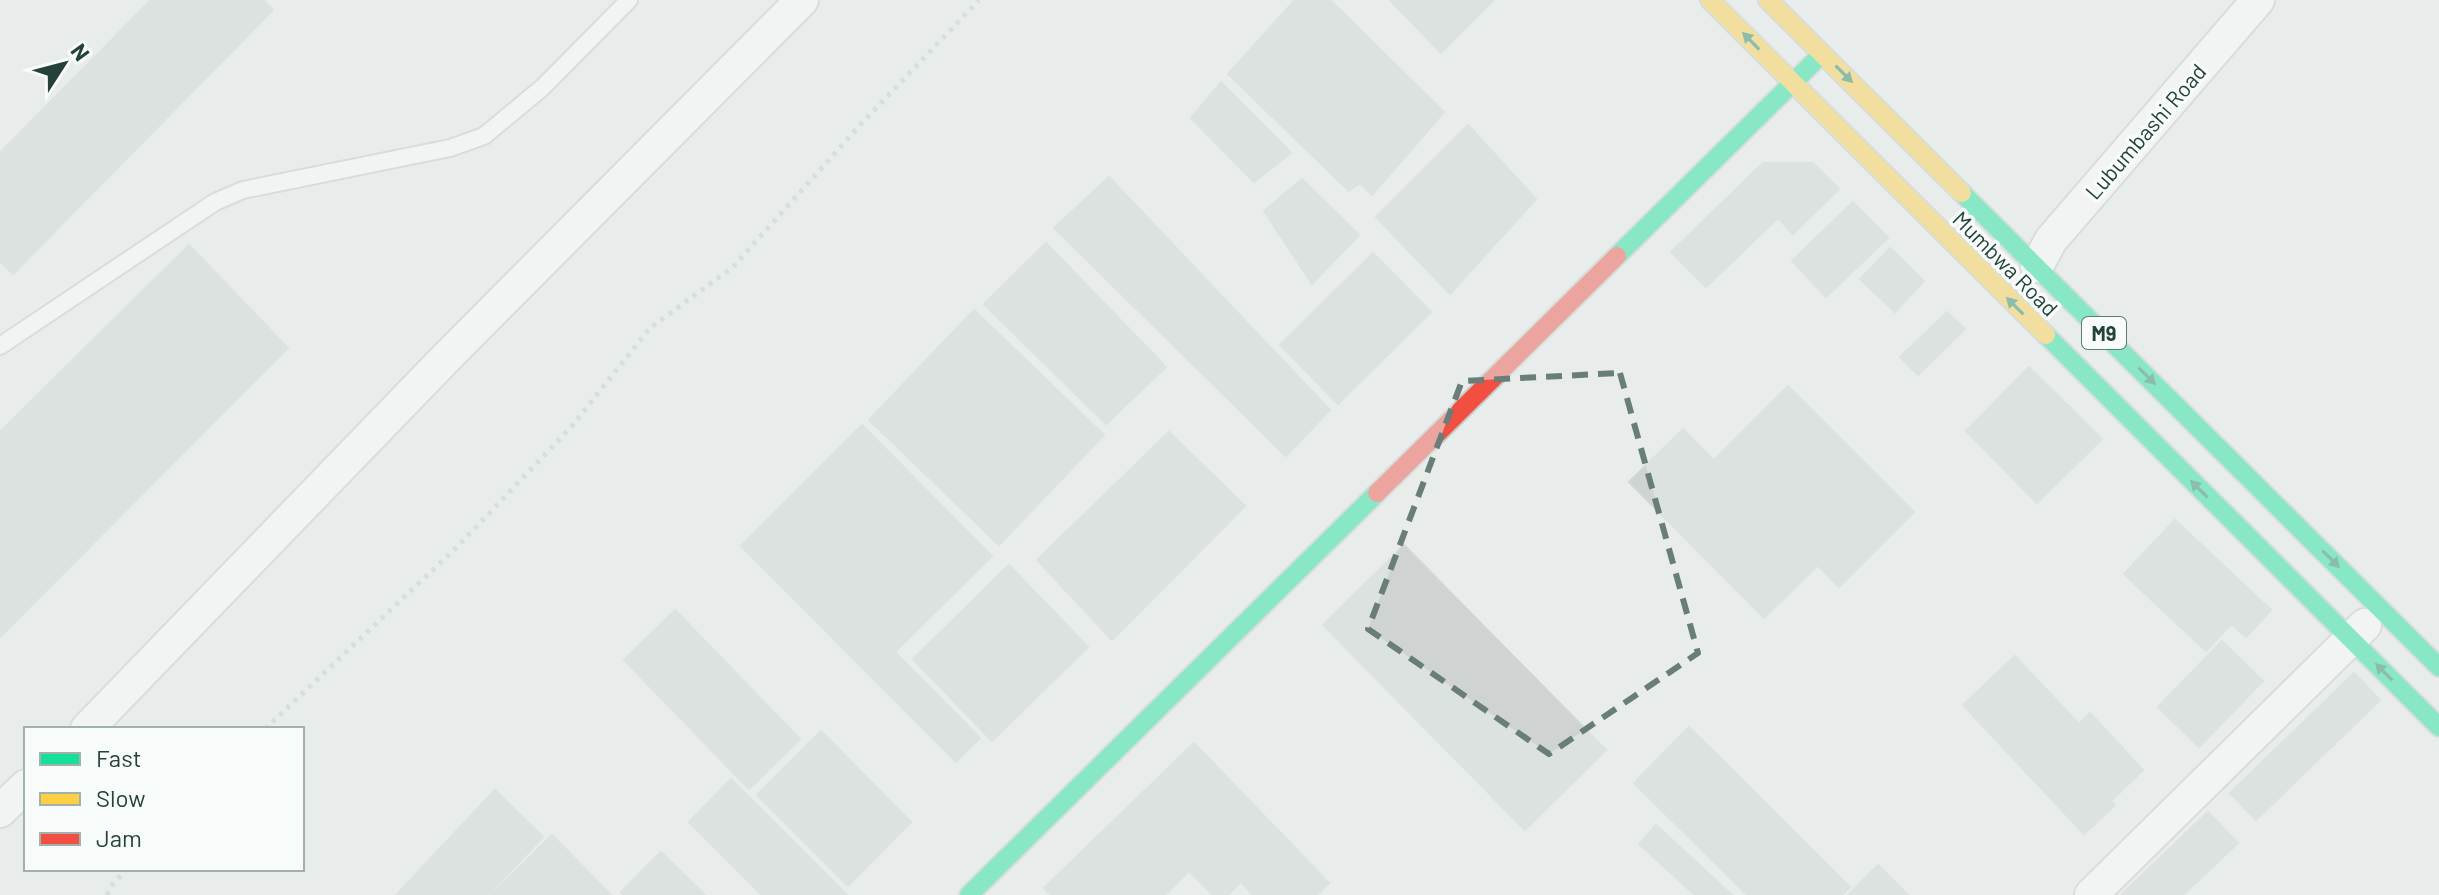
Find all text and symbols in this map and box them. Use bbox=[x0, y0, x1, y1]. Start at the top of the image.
north arrow bbox=[24, 24, 104, 104]
one-way arrow bbox=[1742, 32, 1761, 51]
text: N bbox=[66, 38, 96, 65]
street label: Lubumbashi Road bbox=[2079, 58, 2211, 204]
one-way arrow bbox=[1834, 64, 1852, 83]
street label: Mumbwa Road bbox=[1948, 205, 2064, 321]
one-way arrow bbox=[2006, 297, 2025, 316]
road number: M9 bbox=[2082, 317, 2126, 349]
one-way arrow bbox=[2137, 366, 2156, 385]
one-way arrow bbox=[2190, 480, 2209, 499]
one-way arrow bbox=[2321, 550, 2340, 568]
one-way arrow bbox=[2375, 663, 2394, 682]
legend bbox=[24, 727, 304, 871]
text: Fast bbox=[96, 743, 141, 772]
text: Slow bbox=[96, 783, 145, 812]
text: Jam bbox=[96, 823, 142, 852]

